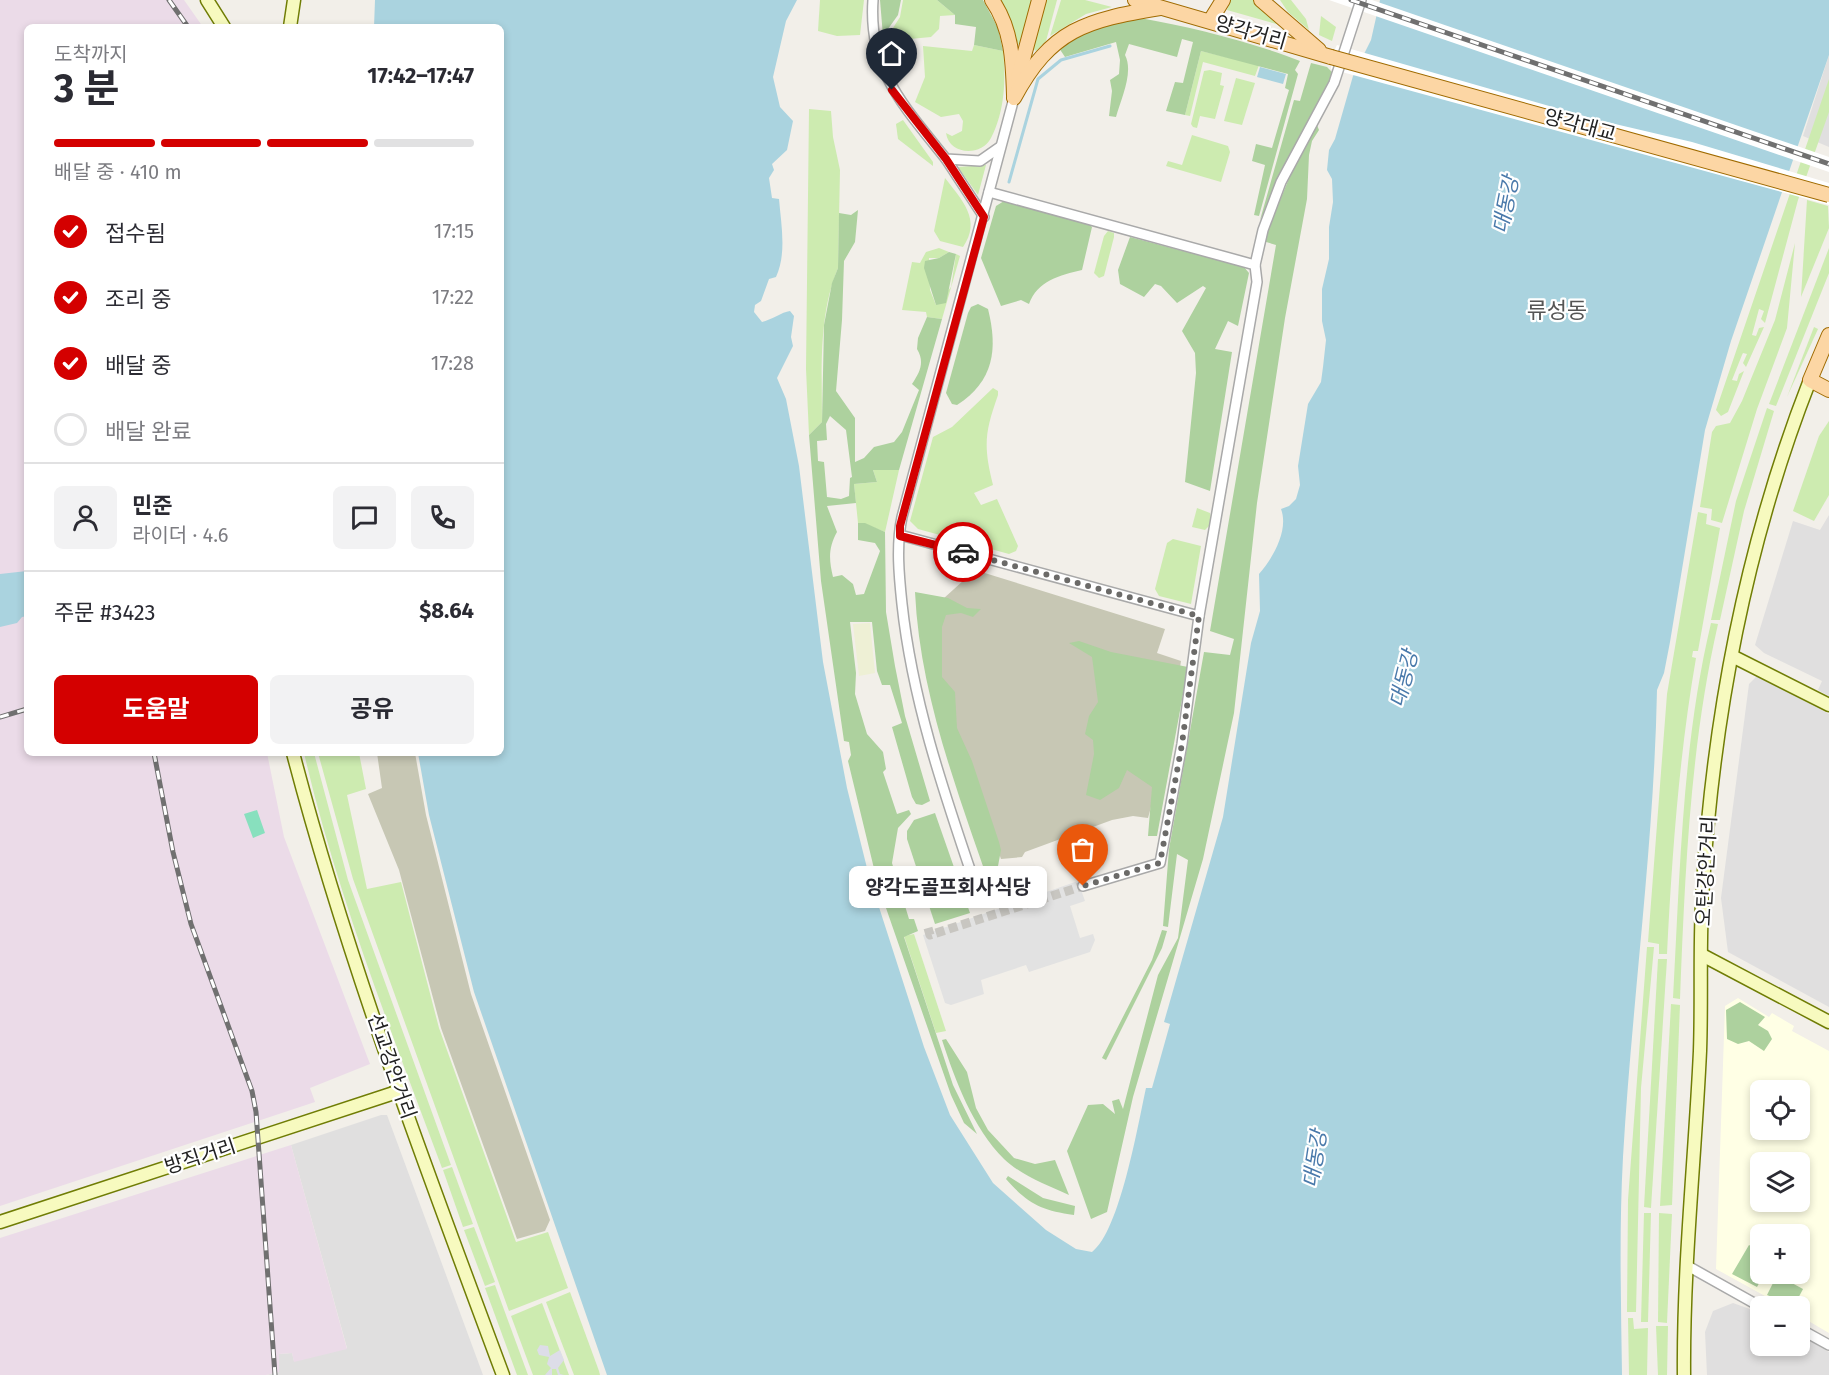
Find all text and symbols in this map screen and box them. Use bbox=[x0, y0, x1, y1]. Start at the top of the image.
street label: 양각거리 bbox=[1212, 10, 1290, 54]
pin bbox=[866, 28, 917, 90]
icon: home bbox=[875, 37, 908, 70]
text: 도착까지 bbox=[54, 42, 128, 66]
text: 17:42–17:47 bbox=[367, 62, 474, 89]
text: 3 분 bbox=[54, 66, 119, 112]
street label: 양각대교 bbox=[1541, 104, 1619, 146]
text: 배달 중 · 410 m bbox=[54, 160, 182, 184]
water label: 대동강 bbox=[1488, 171, 1525, 236]
icon: check bbox=[54, 215, 87, 248]
text: 17:15 bbox=[434, 219, 474, 243]
text: 접수됨 bbox=[105, 220, 166, 247]
icon: check bbox=[54, 281, 87, 314]
text: 17:22 bbox=[432, 285, 474, 309]
text: 조리 중 bbox=[105, 286, 172, 313]
district label: 류성동 bbox=[1527, 297, 1587, 324]
icon: check bbox=[54, 347, 87, 380]
text: 17:28 bbox=[431, 351, 474, 375]
text: 배달 중 bbox=[105, 352, 172, 379]
text: 배달 완료 bbox=[105, 418, 192, 445]
button: person bbox=[54, 486, 117, 549]
button: chat bbox=[333, 486, 396, 549]
button: phone bbox=[411, 486, 474, 549]
text: 민준 bbox=[132, 492, 172, 519]
courier bbox=[933, 522, 993, 582]
text: 라이더 · 4.6 bbox=[132, 523, 229, 547]
icon: car bbox=[947, 536, 980, 569]
text: $8.64 bbox=[419, 597, 474, 624]
text: 주문 #3423 bbox=[54, 599, 155, 626]
water label: 대동강 bbox=[1384, 645, 1424, 710]
button: 도움말 bbox=[54, 675, 258, 744]
button: 공유 bbox=[270, 675, 474, 744]
street label: 오탄강안거리 bbox=[1691, 815, 1721, 927]
pin bbox=[1057, 824, 1108, 886]
icon: bag bbox=[1066, 833, 1099, 866]
callout: 양각도골프회사식당 bbox=[849, 865, 1047, 907]
text: 양각도골프회사식당 bbox=[865, 875, 1031, 899]
street label: 선교강안거리 bbox=[363, 1010, 421, 1122]
map controls bbox=[1750, 1080, 1810, 1356]
button: locate bbox=[1750, 1080, 1810, 1140]
water label: 대동강 bbox=[1298, 1126, 1333, 1190]
street label: 방직거리 bbox=[161, 1133, 239, 1179]
button: layers bbox=[1750, 1152, 1810, 1212]
button: + bbox=[1750, 1224, 1810, 1284]
button: − bbox=[1750, 1296, 1810, 1356]

